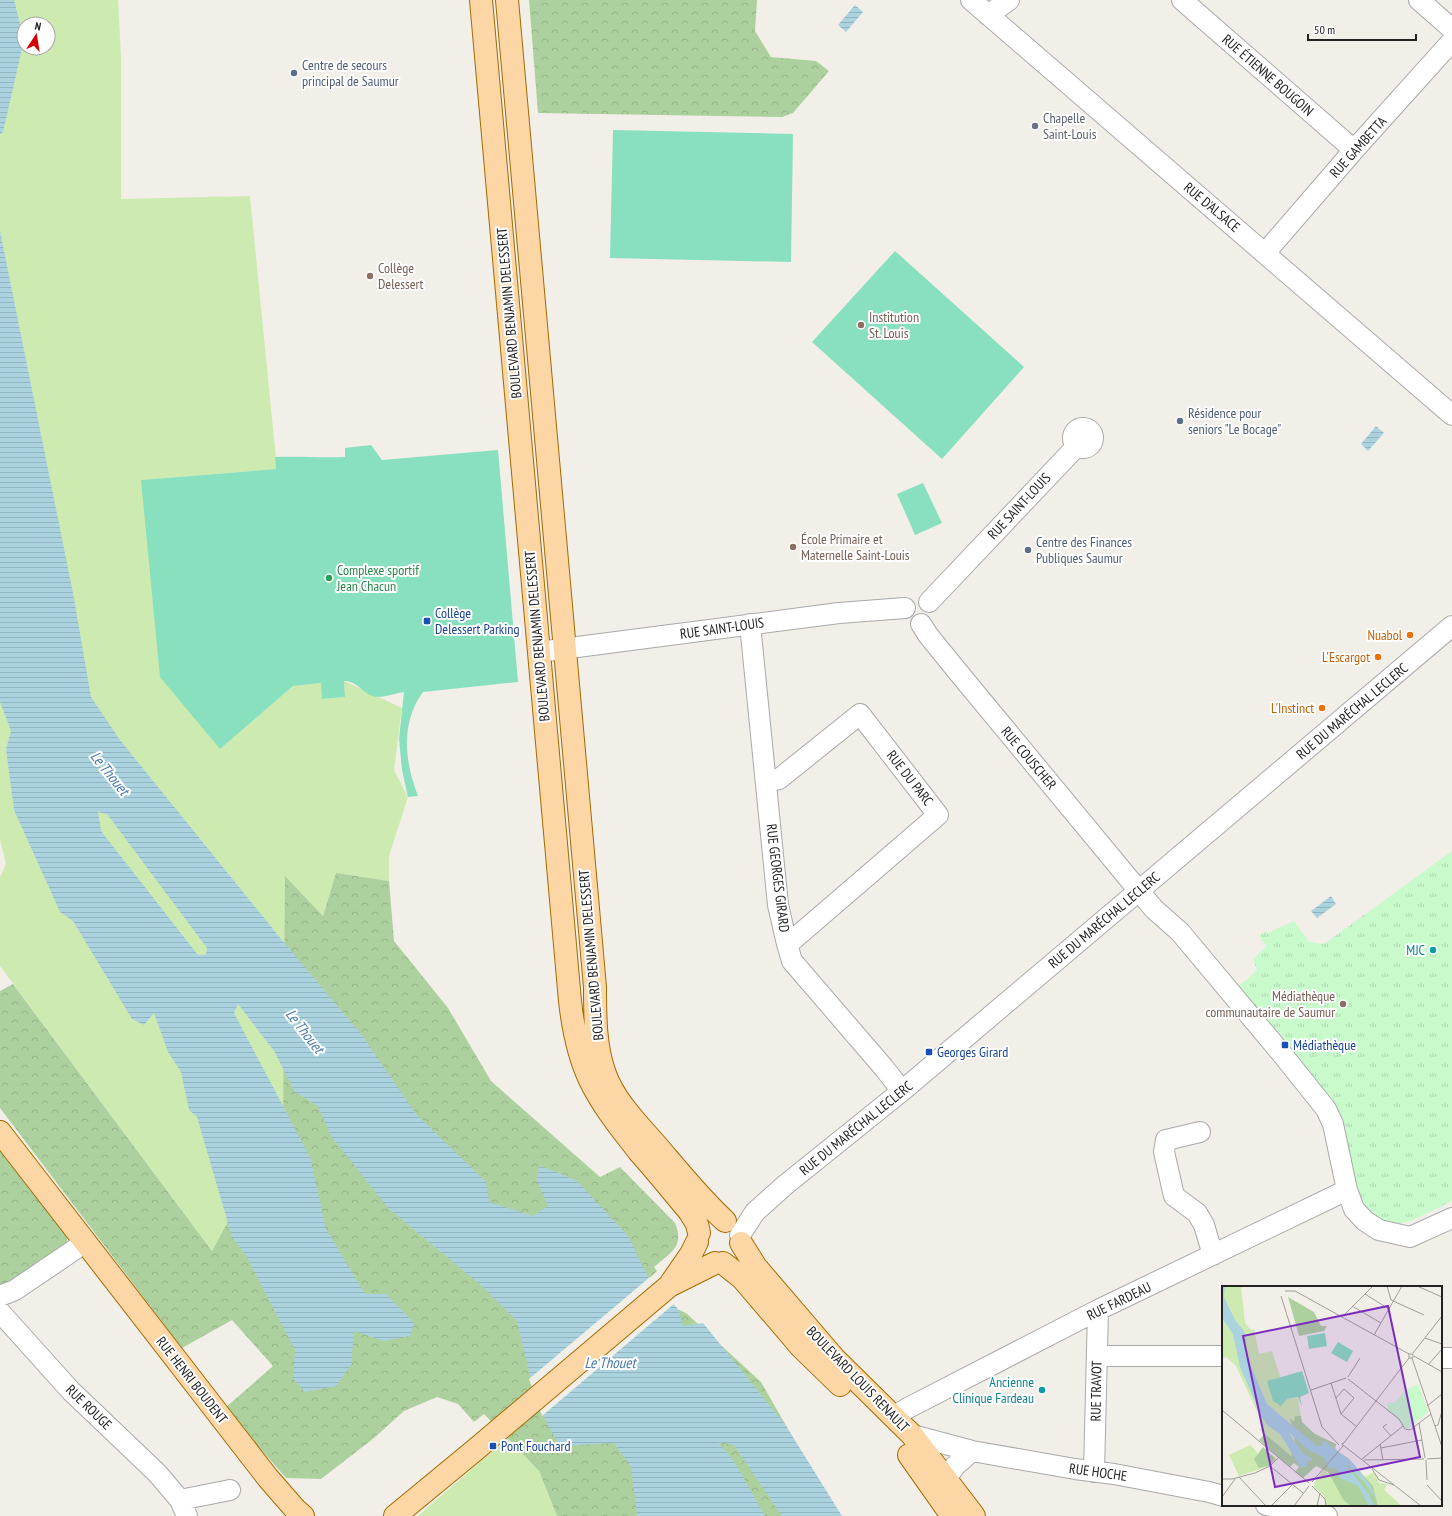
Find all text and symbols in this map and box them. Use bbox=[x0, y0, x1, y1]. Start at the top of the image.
north arrow bbox=[16, 16, 56, 56]
scale bar bbox=[1308, 16, 1416, 42]
text: N bbox=[34, 19, 42, 34]
text: 50 m bbox=[1314, 22, 1335, 37]
street label: RUE ÉTIENNE BOUGOIN bbox=[1219, 30, 1317, 120]
place label: Centre de secours principal de Saumur bbox=[302, 56, 399, 90]
marker: Centre de secours principal de Saumur bbox=[289, 68, 299, 78]
place label: Chapelle Saint-Louis bbox=[1043, 109, 1097, 143]
street label: RUE GAMBETTA bbox=[1326, 112, 1391, 182]
marker: Chapelle Saint-Louis bbox=[1030, 121, 1040, 131]
street label: RUE D'ALSACE bbox=[1180, 178, 1244, 236]
street label: BOULEVARD BENJAMIN DELESSERT bbox=[493, 226, 525, 399]
place label: Collège Delessert bbox=[378, 259, 424, 293]
marker: Collège Delessert bbox=[365, 271, 375, 281]
place label: Institution St. Louis bbox=[869, 308, 919, 342]
marker: Institution St. Louis bbox=[856, 320, 866, 330]
place label: Résidence pour seniors "Le Bocage" bbox=[1188, 404, 1281, 438]
marker: Résidence pour seniors "Le Bocage" bbox=[1175, 416, 1185, 426]
street label: RUE SAINT-LOUIS bbox=[984, 469, 1054, 543]
place label: École Primaire et Maternelle Saint-Louis bbox=[801, 530, 910, 564]
place label: Centre des Finances Publiques Saumur bbox=[1036, 533, 1132, 567]
marker: École Primaire et Maternelle Saint-Louis bbox=[788, 542, 798, 552]
marker: Centre des Finances Publiques Saumur bbox=[1023, 545, 1033, 555]
street label: BOULEVARD BENJAMIN DELESSERT bbox=[521, 549, 553, 722]
place label: Complexe sportif Jean Chacun bbox=[336, 561, 419, 595]
marker: Complexe sportif Jean Chacun bbox=[324, 573, 334, 583]
place label: Collège Delessert Parking bbox=[435, 604, 519, 638]
street label: RUE SAINT-LOUIS bbox=[679, 613, 765, 643]
marker: Collège Delessert Parking bbox=[422, 616, 432, 626]
place label: Nuabol bbox=[1367, 626, 1403, 644]
marker: Nuabol bbox=[1405, 630, 1415, 640]
place label: L'Escargot bbox=[1322, 648, 1370, 666]
marker: L'Escargot bbox=[1373, 652, 1383, 662]
street label: RUE DU MARÉCHAL LECLERC bbox=[1292, 659, 1412, 763]
place label: L'Instinct bbox=[1271, 699, 1314, 717]
marker: L'Instinct bbox=[1317, 703, 1327, 713]
street label: RUE COUSCHER bbox=[997, 723, 1061, 793]
water label: Le Thouet bbox=[87, 747, 135, 800]
street label: RUE DU PARC bbox=[883, 747, 938, 810]
street label: RUE GEORGES GIRARD bbox=[762, 823, 794, 933]
street label: BOULEVARD BENJAMIN DELESSERT bbox=[575, 868, 607, 1041]
street label: RUE DU MARÉCHAL LECLERC bbox=[1044, 868, 1164, 972]
place label: MJC bbox=[1406, 941, 1426, 959]
marker: MJC bbox=[1428, 945, 1438, 955]
place label: Médiathèque communautaire de Saumur bbox=[1206, 987, 1335, 1021]
marker: Médiathèque communautaire de Saumur bbox=[1338, 999, 1348, 1009]
water label: Le Thouet bbox=[282, 1005, 329, 1058]
place label: Médiathèque bbox=[1293, 1036, 1356, 1054]
marker: Médiathèque bbox=[1280, 1040, 1290, 1050]
place label: Georges Girard bbox=[937, 1043, 1008, 1061]
marker: Georges Girard bbox=[924, 1047, 934, 1057]
street label: RUE DU MARÉCHAL LECLERC bbox=[796, 1076, 917, 1179]
street label: RUE FARDEAU bbox=[1084, 1278, 1154, 1324]
inset map bbox=[1222, 1286, 1442, 1506]
street label: BOULEVARD LOUIS RENAULT bbox=[803, 1322, 914, 1436]
street label: RUE HENRI BOUDENT bbox=[152, 1333, 232, 1428]
water label: Le Thouet bbox=[584, 1353, 637, 1372]
street label: RUE TRAVOT bbox=[1086, 1360, 1106, 1422]
place label: Ancienne Clinique Fardeau bbox=[952, 1373, 1034, 1407]
street label: RUE ROUGE bbox=[62, 1381, 116, 1433]
marker: Ancienne Clinique Fardeau bbox=[1037, 1385, 1047, 1395]
place label: Pont Fouchard bbox=[501, 1437, 570, 1455]
marker: Pont Fouchard bbox=[488, 1441, 498, 1451]
street label: RUE HOCHE bbox=[1068, 1459, 1128, 1485]

